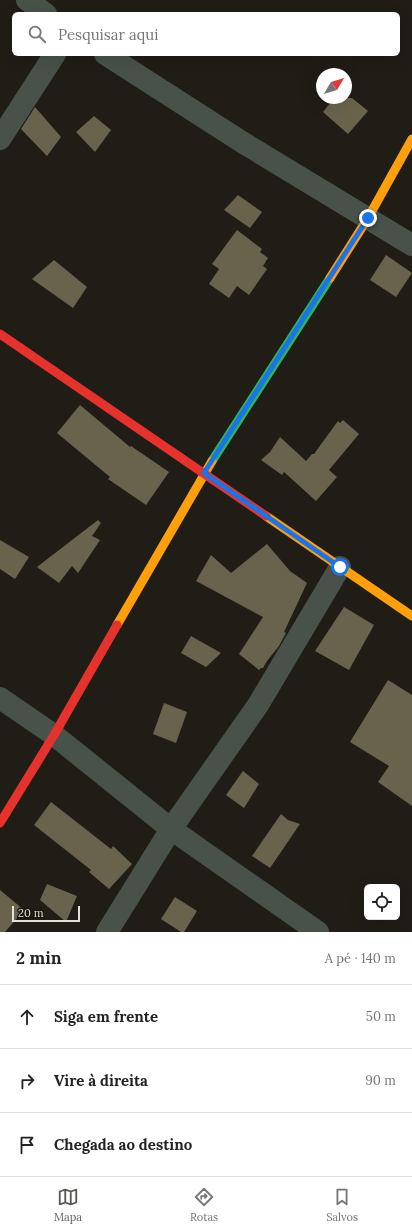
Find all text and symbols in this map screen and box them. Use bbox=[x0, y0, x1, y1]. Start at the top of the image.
search box bbox=[12, 12, 400, 56]
icon: search bbox=[26, 23, 48, 45]
text: Pesquisar aqui bbox=[58, 25, 158, 44]
north arrow bbox=[316, 68, 352, 104]
route end bbox=[359, 209, 377, 227]
route start bbox=[331, 558, 349, 576]
map controls bbox=[364, 884, 400, 920]
button: locate bbox=[364, 884, 400, 920]
scale bar bbox=[12, 904, 80, 923]
text: 20 m bbox=[18, 906, 43, 920]
text: 2 min bbox=[16, 947, 62, 969]
text: A pé · 140 m bbox=[325, 950, 396, 967]
icon: ahead bbox=[16, 1006, 38, 1028]
text: Siga em frente bbox=[54, 1007, 158, 1026]
text: 50 m bbox=[366, 1008, 396, 1025]
icon: right bbox=[16, 1070, 38, 1092]
text: Vire à direita bbox=[54, 1071, 148, 1090]
text: 90 m bbox=[365, 1072, 396, 1089]
icon: arrive bbox=[16, 1134, 38, 1156]
text: Chegada ao destino bbox=[54, 1135, 192, 1154]
tab: Mapa bbox=[54, 1186, 82, 1224]
tab: Rotas bbox=[190, 1186, 218, 1224]
tab: Salvos bbox=[326, 1186, 358, 1224]

